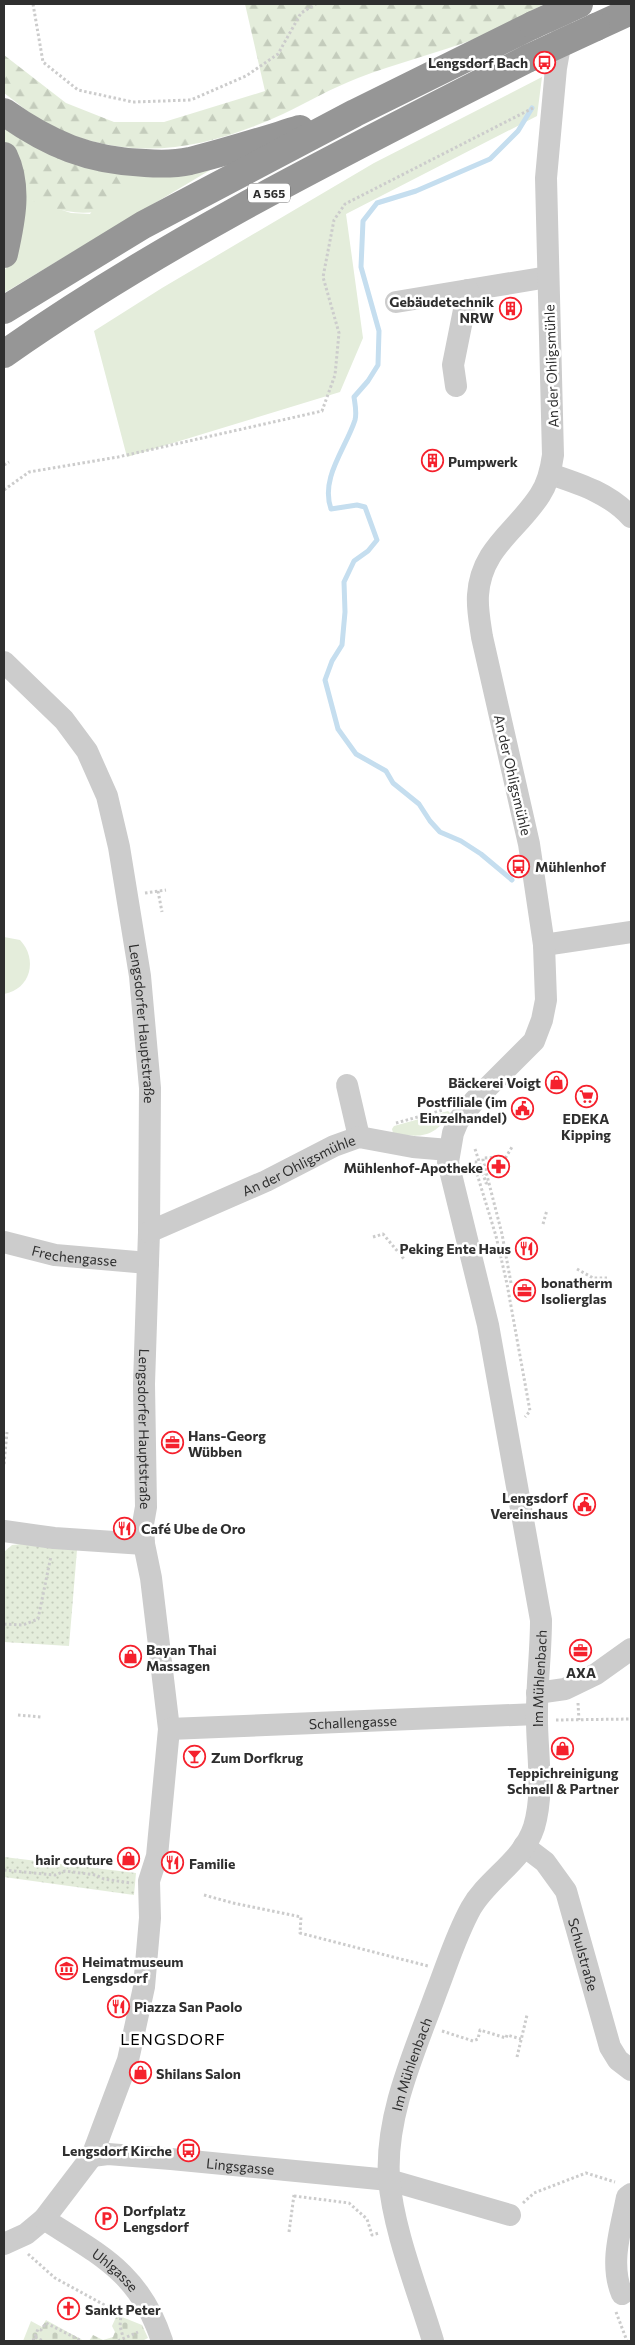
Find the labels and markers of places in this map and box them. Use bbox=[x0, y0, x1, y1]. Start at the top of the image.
bus stop icon: Lengsdorf Bach bbox=[532, 50, 556, 74]
place label: Lengsdorf Bach bbox=[428, 54, 528, 71]
place label: Gebäudetechnik NRW bbox=[389, 293, 494, 326]
building icon: Gebäudetechnik NRW bbox=[498, 297, 522, 321]
building icon: Pumpwerk bbox=[420, 449, 444, 473]
place label: Pumpwerk bbox=[448, 453, 518, 470]
bus stop icon: Mühlenhof bbox=[507, 854, 531, 878]
place label: Mühlenhof bbox=[535, 858, 606, 875]
shop icon: Bäckerei Voigt bbox=[545, 1070, 569, 1094]
place label: Bäckerei Voigt bbox=[448, 1074, 541, 1091]
supermarket icon: EDEKA Kipping bbox=[574, 1084, 598, 1108]
place label: Postfiliale (im Einzelhandel) bbox=[417, 1093, 507, 1126]
public building icon: Postfiliale (im Einzelhandel) bbox=[511, 1097, 535, 1121]
place label: EDEKA Kipping bbox=[561, 1110, 611, 1143]
pharmacy icon: Mühlenhof-Apotheke bbox=[487, 1155, 511, 1179]
place label: Mühlenhof-Apotheke bbox=[343, 1159, 483, 1176]
restaurant icon: Peking Ente Haus bbox=[515, 1236, 539, 1260]
place label: Peking Ente Haus bbox=[400, 1240, 511, 1257]
place label: bonatherm Isolierglas bbox=[541, 1274, 613, 1307]
office icon: bonatherm Isolierglas bbox=[513, 1278, 537, 1302]
place label: Hans-Georg Wübben bbox=[188, 1427, 266, 1460]
office icon: Hans-Georg Wübben bbox=[160, 1431, 184, 1455]
place label: Lengsdorf Vereinshaus bbox=[490, 1489, 568, 1522]
public building icon: Lengsdorf Vereinshaus bbox=[572, 1493, 596, 1517]
restaurant icon: Café Ube de Oro bbox=[113, 1516, 137, 1540]
place label: Café Ube de Oro bbox=[141, 1520, 246, 1537]
office icon: AXA bbox=[569, 1638, 593, 1662]
place label: Bayan Thai Massagen bbox=[146, 1641, 217, 1674]
shop icon: Bayan Thai Massagen bbox=[118, 1645, 142, 1669]
place label: AXA bbox=[566, 1664, 596, 1681]
shop icon: Teppichreinigung Schnell & Partner bbox=[551, 1737, 575, 1761]
bar icon: Zum Dorfkrug bbox=[183, 1745, 207, 1769]
place label: Zum Dorfkrug bbox=[211, 1749, 303, 1766]
place label: Teppichreinigung Schnell & Partner bbox=[507, 1764, 619, 1797]
shop icon: hair couture bbox=[117, 1847, 141, 1871]
place label: hair couture bbox=[35, 1851, 113, 1868]
restaurant icon: Familie bbox=[161, 1851, 185, 1875]
place label: Familie bbox=[189, 1855, 235, 1872]
place label: Heimatmuseum Lengsdorf bbox=[82, 1953, 184, 1986]
museum icon: Heimatmuseum Lengsdorf bbox=[54, 1957, 78, 1981]
restaurant icon: Piazza San Paolo bbox=[106, 1994, 130, 2018]
place label: Piazza San Paolo bbox=[134, 1998, 242, 2015]
shop icon: Shilans Salon bbox=[128, 2061, 152, 2085]
place label: Shilans Salon bbox=[156, 2065, 241, 2082]
bus stop icon: Lengsdorf Kirche bbox=[176, 2138, 200, 2162]
place label: Lengsdorf Kirche bbox=[62, 2142, 172, 2159]
place label: Dorfplatz Lengsdorf bbox=[123, 2202, 189, 2235]
parking icon: Dorfplatz Lengsdorf bbox=[95, 2206, 119, 2230]
church icon: Sankt Peter bbox=[57, 2297, 81, 2321]
place label: Sankt Peter bbox=[85, 2301, 161, 2318]

